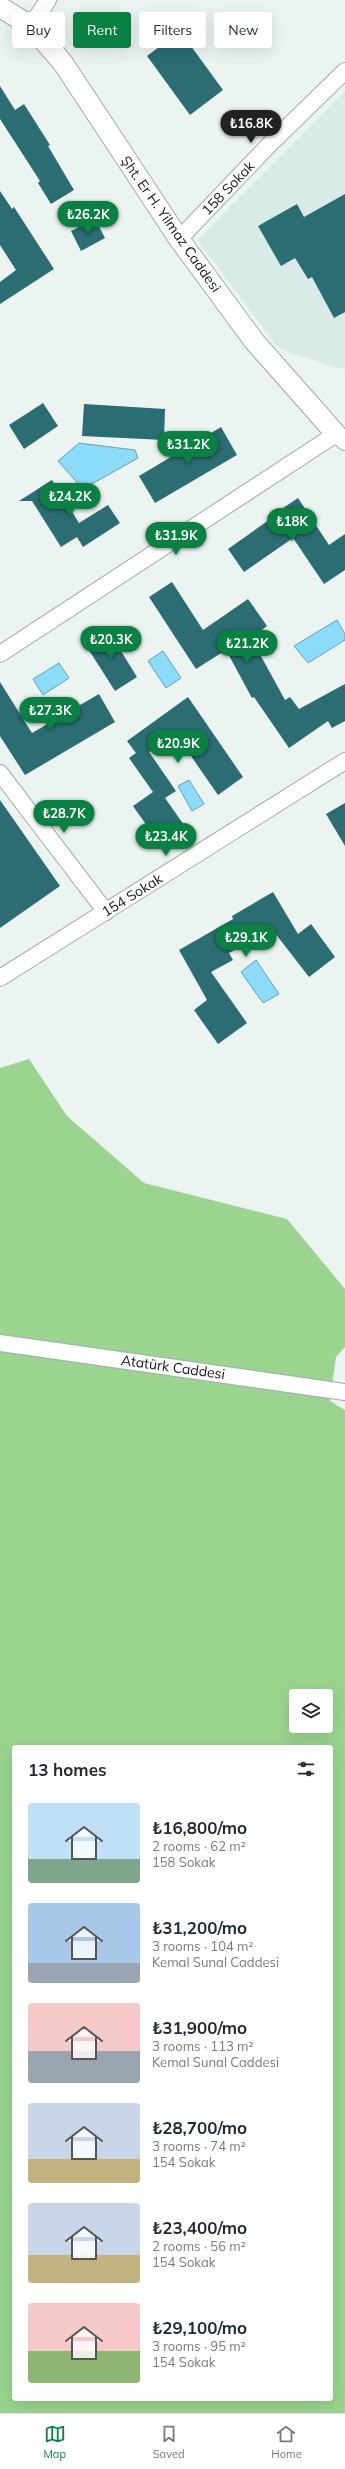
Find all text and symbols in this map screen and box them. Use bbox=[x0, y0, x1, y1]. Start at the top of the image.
chip: Buy bbox=[12, 12, 65, 48]
chip: Rent bbox=[73, 12, 131, 48]
chip: Filters bbox=[139, 12, 206, 48]
chip: New bbox=[214, 12, 272, 48]
pin: ₺16.8K bbox=[218, 110, 284, 144]
text: ₺16.8K bbox=[229, 115, 273, 131]
street label: Şht. Er H. Yilmaz Caddesi bbox=[117, 152, 225, 296]
street label: 158 Sokak bbox=[198, 157, 259, 219]
pin: ₺26.2K bbox=[55, 201, 121, 235]
text: ₺26.2K bbox=[66, 206, 110, 222]
pin: ₺31.2K bbox=[155, 431, 221, 465]
text: ₺31.2K bbox=[166, 436, 210, 452]
pin: ₺24.2K bbox=[37, 483, 103, 517]
text: ₺24.2K bbox=[48, 488, 92, 504]
pin: ₺18K bbox=[268, 508, 316, 542]
text: ₺18K bbox=[276, 513, 308, 529]
pin: ₺31.9K bbox=[143, 522, 209, 556]
text: ₺31.9K bbox=[154, 527, 198, 543]
pin: ₺20.3K bbox=[78, 626, 144, 660]
pin: ₺21.2K bbox=[214, 630, 280, 664]
text: ₺20.3K bbox=[89, 631, 133, 647]
text: ₺21.2K bbox=[225, 635, 269, 651]
pin: ₺27.3K bbox=[17, 697, 83, 731]
text: ₺27.3K bbox=[28, 702, 72, 718]
pin: ₺20.9K bbox=[145, 730, 211, 764]
text: ₺20.9K bbox=[156, 735, 200, 751]
pin: ₺28.7K bbox=[31, 800, 97, 834]
text: ₺28.7K bbox=[42, 805, 86, 821]
pin: ₺23.4K bbox=[133, 823, 199, 857]
text: ₺23.4K bbox=[144, 828, 188, 844]
street label: 154 Sokak bbox=[98, 869, 166, 921]
pin: ₺29.1K bbox=[213, 924, 279, 958]
text: ₺29.1K bbox=[224, 929, 268, 945]
street label: Atatürk Caddesi bbox=[120, 1351, 226, 1383]
map controls bbox=[289, 1689, 333, 1733]
button: layers bbox=[289, 1689, 333, 1733]
icon: filters bbox=[295, 1758, 317, 1780]
text: 13 homes bbox=[28, 1759, 107, 1780]
text: ₺16,800/mo bbox=[152, 1817, 247, 1838]
icon: home bbox=[60, 1819, 108, 1867]
text: 2 rooms · 62 m² bbox=[152, 1838, 246, 1854]
text: 158 Sokak bbox=[152, 1854, 215, 1870]
text: ₺31,200/mo bbox=[152, 1917, 247, 1938]
icon: home bbox=[60, 1919, 108, 1967]
text: 3 rooms · 104 m² bbox=[152, 1938, 253, 1954]
text: Kemal Sunal Caddesi bbox=[152, 1954, 279, 1970]
text: ₺31,900/mo bbox=[152, 2017, 247, 2038]
icon: home bbox=[60, 2019, 108, 2067]
text: 3 rooms · 113 m² bbox=[152, 2038, 253, 2054]
text: Kemal Sunal Caddesi bbox=[152, 2054, 279, 2070]
text: ₺28,700/mo bbox=[152, 2117, 247, 2138]
icon: home bbox=[60, 2119, 108, 2167]
text: 3 rooms · 74 m² bbox=[152, 2138, 246, 2154]
text: 154 Sokak bbox=[152, 2154, 215, 2170]
text: ₺23,400/mo bbox=[152, 2217, 247, 2238]
icon: home bbox=[60, 2219, 108, 2267]
text: 2 rooms · 56 m² bbox=[152, 2238, 246, 2254]
text: 154 Sokak bbox=[152, 2254, 215, 2270]
text: ₺29,100/mo bbox=[152, 2317, 247, 2338]
icon: home bbox=[60, 2319, 108, 2367]
text: 3 rooms · 95 m² bbox=[152, 2338, 246, 2354]
text: 154 Sokak bbox=[152, 2354, 215, 2370]
tab: Map bbox=[43, 2423, 66, 2461]
tab: Saved bbox=[153, 2423, 185, 2461]
tab: Home bbox=[271, 2423, 302, 2461]

